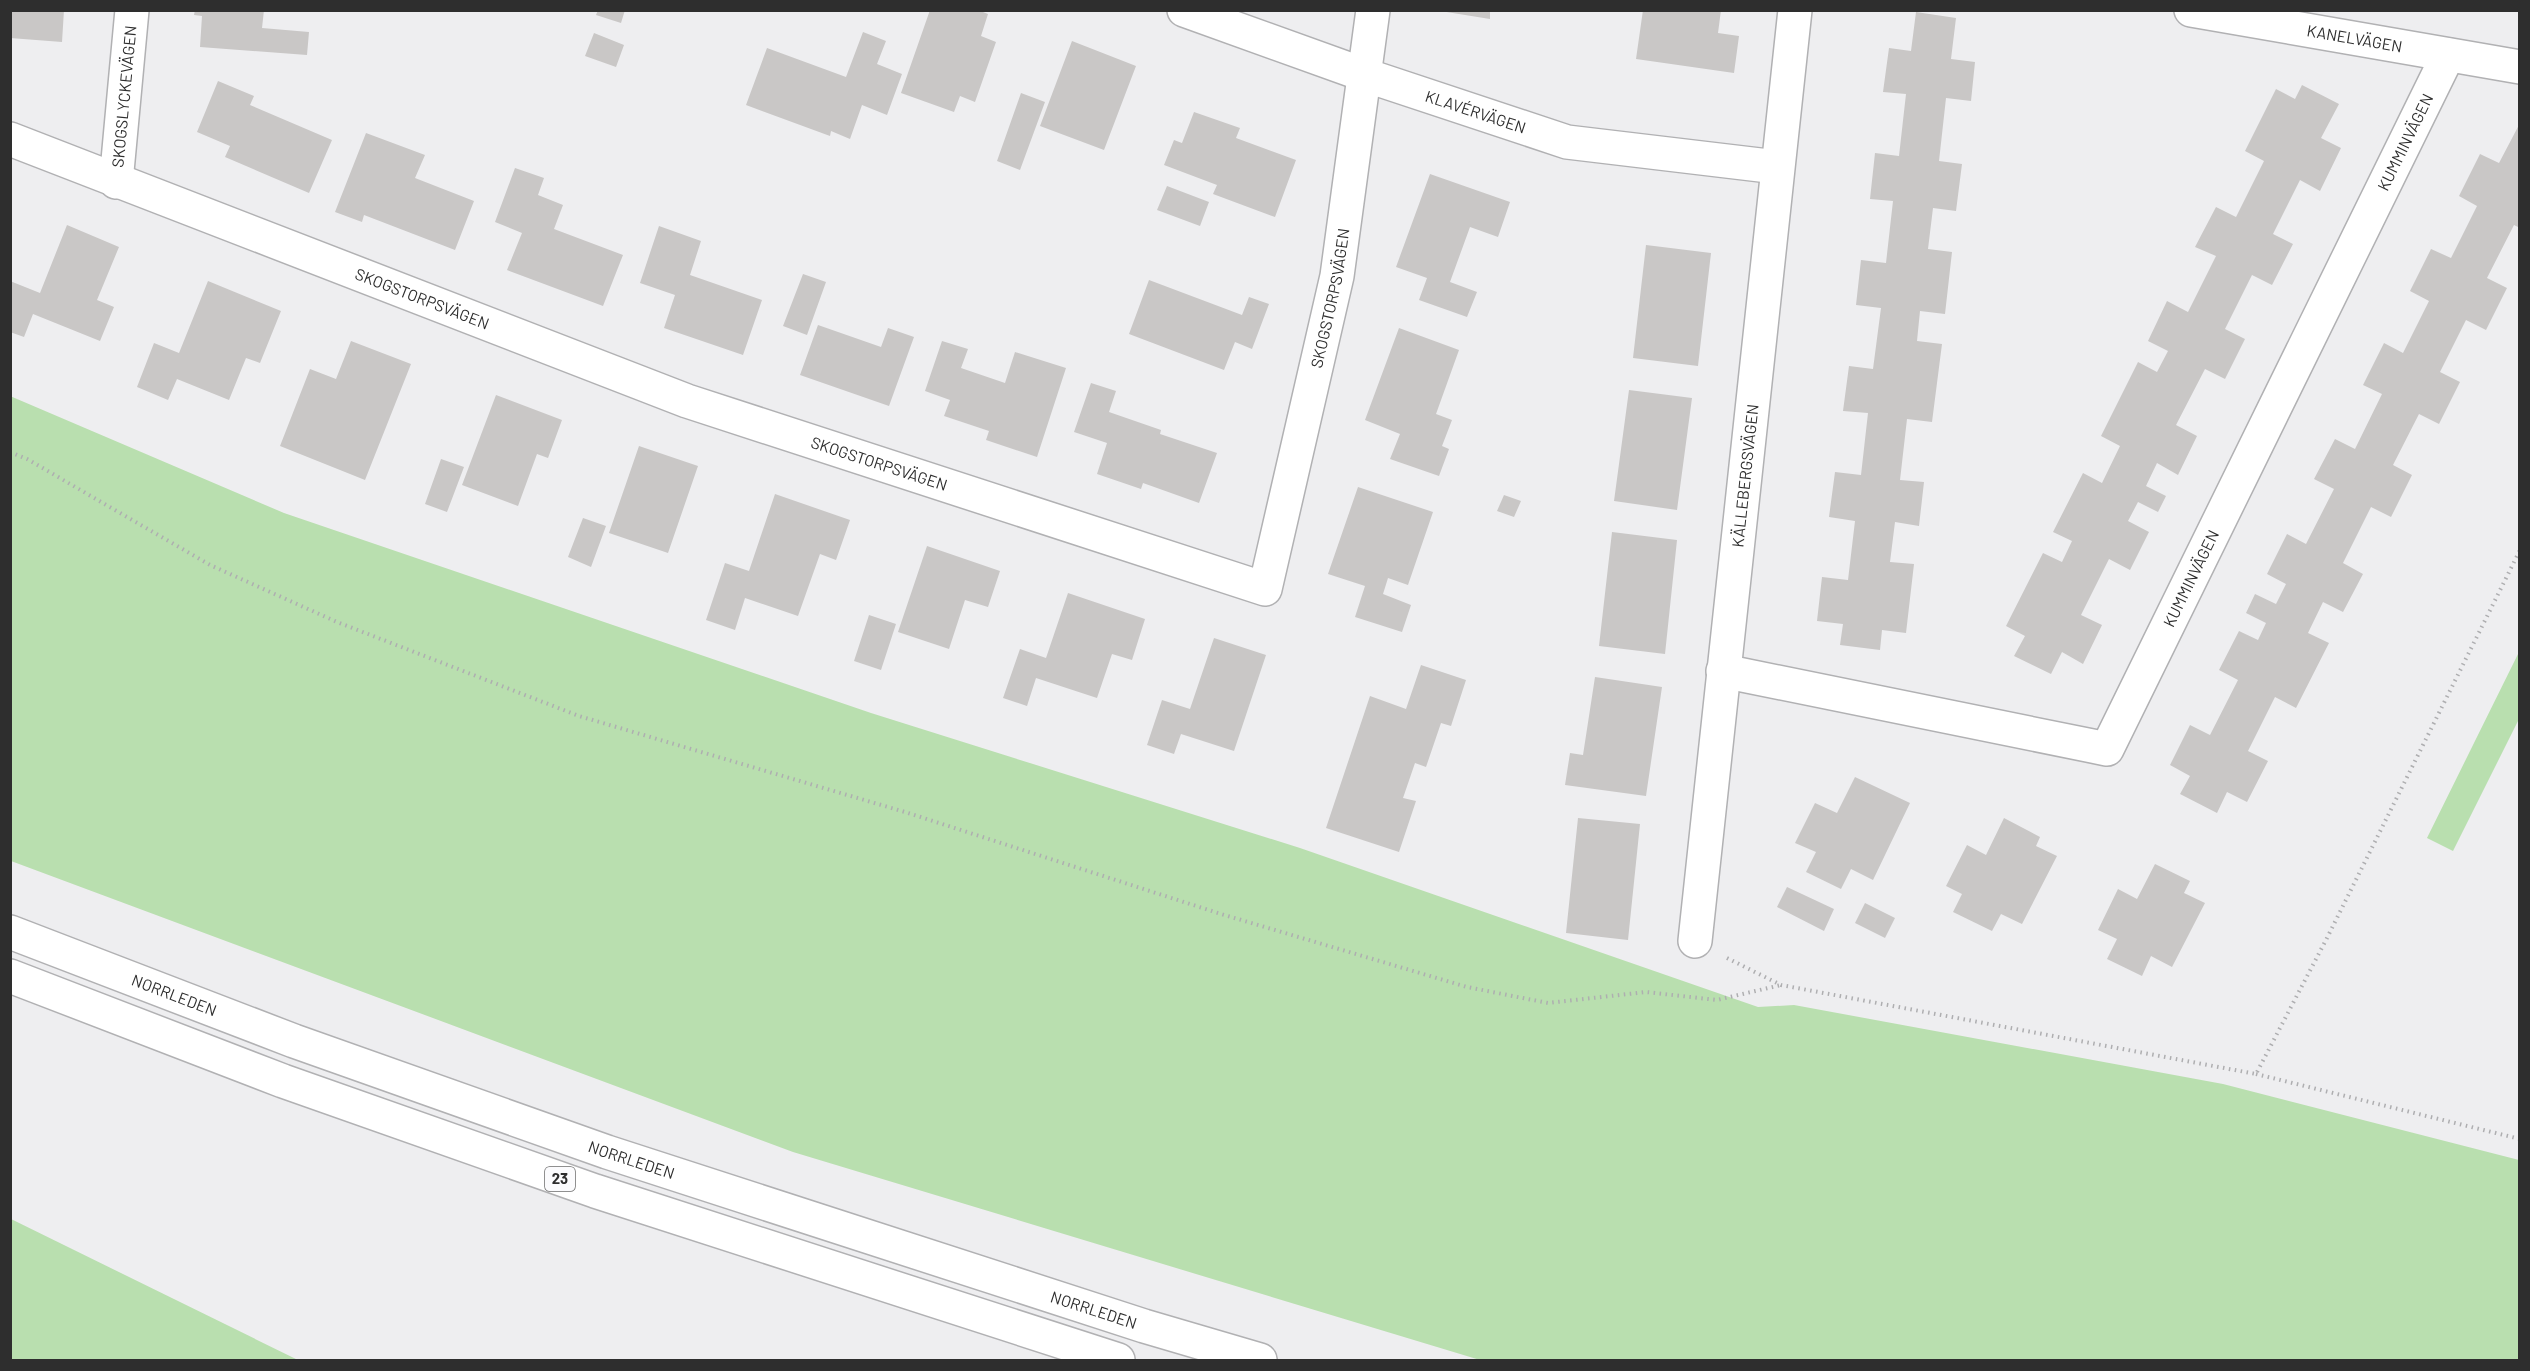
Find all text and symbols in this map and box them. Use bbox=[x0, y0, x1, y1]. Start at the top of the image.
street label: KANELVÄGEN bbox=[2305, 20, 2404, 55]
street label: SKOGSLYCKEVÄGEN bbox=[107, 24, 140, 168]
street label: KLAVÉRVÄGEN bbox=[1423, 86, 1529, 137]
street label: KUMMINVÄGEN bbox=[2373, 90, 2437, 194]
street label: SKOGSTORPSVÄGEN bbox=[1306, 227, 1352, 370]
street label: SKOGSTORPSVÄGEN bbox=[353, 264, 492, 333]
street label: KÄLLEBERGSVÄGEN bbox=[1727, 403, 1762, 548]
street label: SKOGSTORPSVÄGEN bbox=[809, 432, 950, 494]
street label: KUMMINVÄGEN bbox=[2159, 526, 2222, 630]
street label: NORRLEDEN bbox=[129, 970, 220, 1020]
street label: NORRLEDEN bbox=[586, 1136, 677, 1182]
road number: 23 bbox=[545, 1167, 575, 1191]
street label: NORRLEDEN bbox=[1048, 1286, 1139, 1332]

